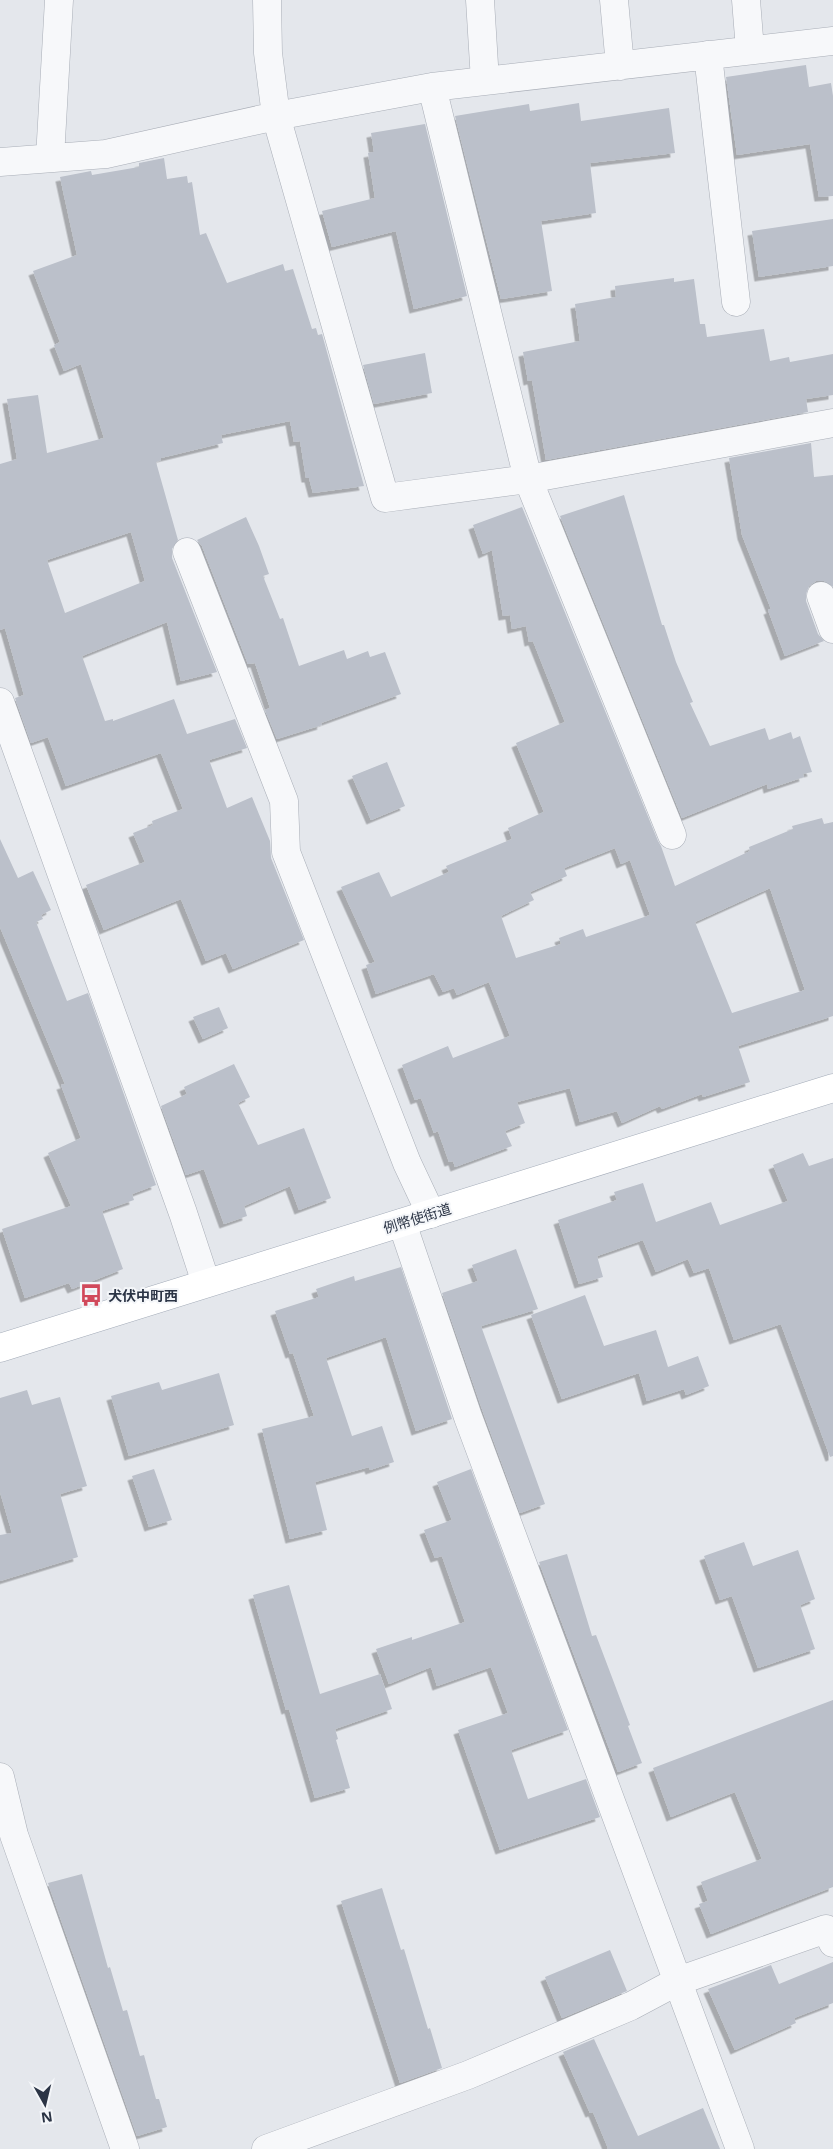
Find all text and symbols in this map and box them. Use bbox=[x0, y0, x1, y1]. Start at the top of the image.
street label: 例幣使街道 bbox=[381, 1199, 453, 1237]
bus stop icon: 犬伏中町西 bbox=[78, 1282, 104, 1308]
place label: 犬伏中町西 bbox=[108, 1286, 178, 1305]
north arrow bbox=[20, 2079, 70, 2129]
text: N bbox=[40, 2107, 54, 2128]

